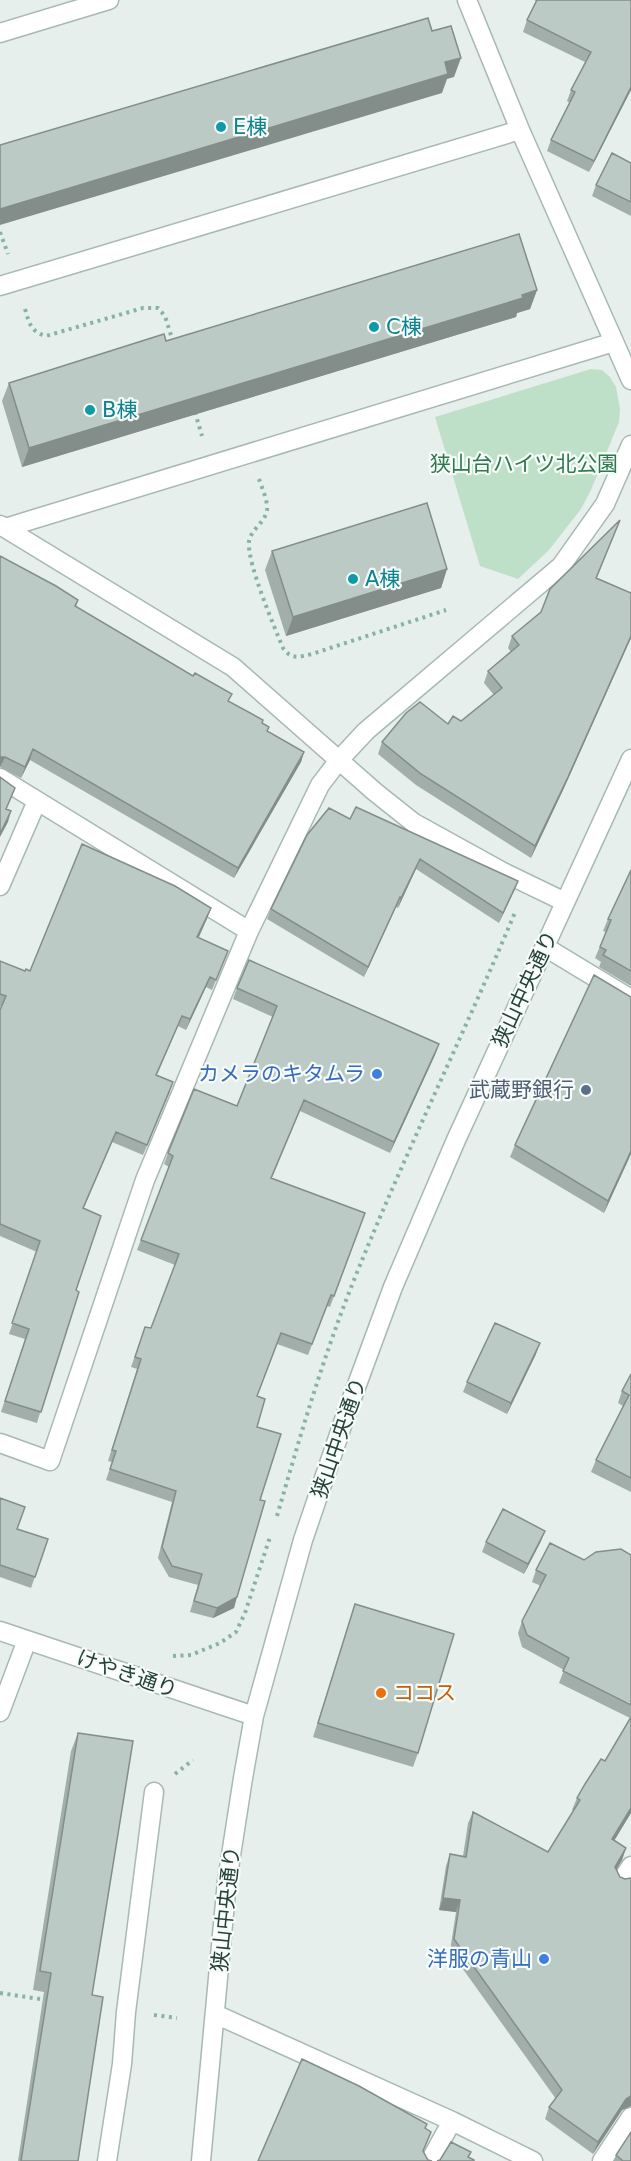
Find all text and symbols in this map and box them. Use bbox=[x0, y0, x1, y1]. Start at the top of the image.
place label: E棟 bbox=[233, 115, 267, 139]
marker: E棟 bbox=[214, 120, 228, 134]
place label: C棟 bbox=[386, 315, 422, 339]
marker: C棟 bbox=[367, 320, 381, 334]
place label: B棟 bbox=[102, 398, 137, 422]
marker: B棟 bbox=[83, 403, 97, 417]
park label: 狭山台ハイツ北公園 bbox=[430, 452, 618, 476]
place label: A棟 bbox=[365, 567, 400, 591]
marker: A棟 bbox=[346, 572, 360, 586]
street label: 狭山中央通り bbox=[487, 927, 563, 1051]
place label: カメラのキタムラ bbox=[198, 1062, 365, 1086]
marker: カメラのキタムラ bbox=[370, 1067, 384, 1081]
place label: 武蔵野銀行 bbox=[469, 1078, 574, 1102]
marker: 武蔵野銀行 bbox=[579, 1083, 593, 1097]
street label: 狭山中央通り bbox=[307, 1375, 371, 1501]
street label: けやき通り bbox=[73, 1646, 181, 1702]
place label: ココス bbox=[393, 1681, 456, 1705]
marker: ココス bbox=[374, 1686, 388, 1700]
street label: 狭山中央通り bbox=[207, 1845, 245, 1973]
place label: 洋服の青山 bbox=[427, 1947, 532, 1971]
marker: 洋服の青山 bbox=[537, 1952, 551, 1966]

